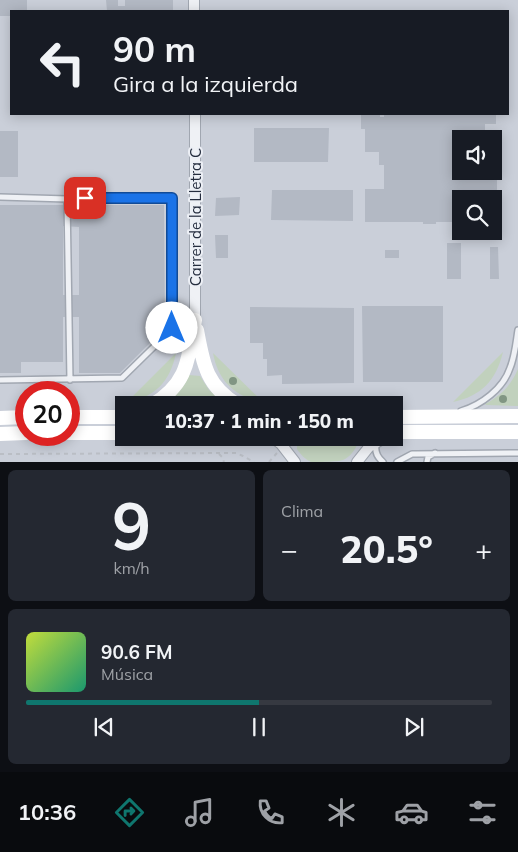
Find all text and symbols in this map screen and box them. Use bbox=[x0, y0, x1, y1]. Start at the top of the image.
text: 90 m bbox=[113, 27, 196, 71]
icon: left bbox=[30, 30, 95, 95]
text: Gira a la izquierda bbox=[113, 70, 298, 98]
map controls bbox=[452, 130, 502, 240]
button: sound bbox=[452, 130, 502, 180]
street label: Carrer de la Lletra C bbox=[186, 148, 205, 286]
pin bbox=[64, 177, 106, 219]
icon: arrive bbox=[71, 184, 99, 212]
button: search bbox=[452, 190, 502, 240]
position arrow bbox=[145, 301, 197, 353]
speed limit sign: 20 bbox=[15, 381, 80, 446]
text: 10:37 · 1 min · 150 m bbox=[164, 409, 354, 433]
text: 9 bbox=[112, 485, 151, 566]
text: Clima bbox=[281, 501, 323, 521]
text: 20.5° bbox=[340, 525, 433, 573]
text: − bbox=[281, 532, 298, 567]
text: + bbox=[475, 532, 492, 567]
text: km/h bbox=[113, 558, 150, 578]
text: 90.6 FM bbox=[101, 640, 173, 664]
text: Música bbox=[101, 664, 153, 684]
icon: previous bbox=[90, 713, 118, 741]
icon: pause bbox=[245, 713, 273, 741]
icon: next bbox=[400, 713, 428, 741]
icon: directions bbox=[112, 795, 147, 830]
icon: music bbox=[182, 795, 217, 830]
icon: phone bbox=[253, 795, 288, 830]
icon: climate bbox=[324, 795, 359, 830]
icon: car bbox=[394, 795, 429, 830]
icon: filters bbox=[465, 795, 500, 830]
text: 10:36 bbox=[18, 798, 76, 826]

